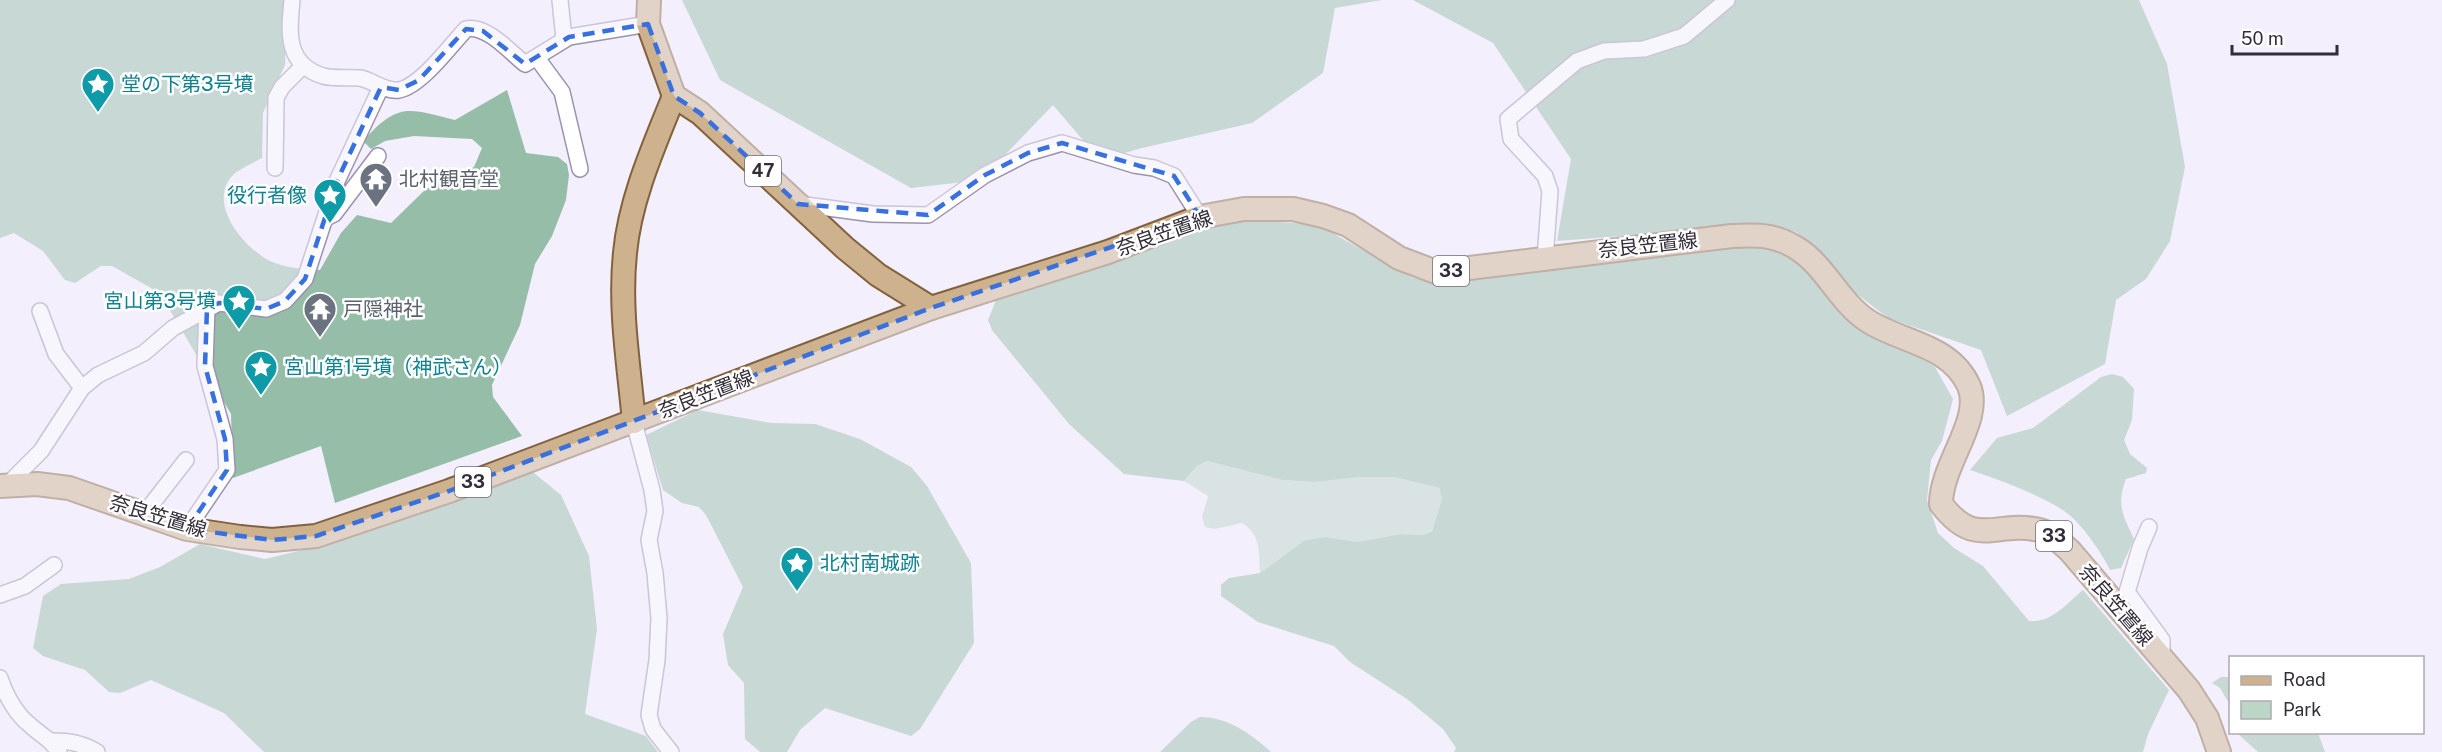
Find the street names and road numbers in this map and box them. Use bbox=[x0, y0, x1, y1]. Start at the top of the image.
road number: 47 bbox=[745, 156, 781, 186]
street label: 奈良笠置線 bbox=[1113, 205, 1215, 261]
street label: 奈良笠置線 bbox=[1597, 228, 1699, 262]
road number: 33 bbox=[1433, 256, 1469, 286]
street label: 奈良笠置線 bbox=[655, 365, 757, 423]
road number: 33 bbox=[455, 467, 491, 497]
street label: 奈良笠置線 bbox=[107, 490, 209, 542]
road number: 33 bbox=[2036, 521, 2072, 551]
street label: 奈良笠置線 bbox=[2074, 559, 2158, 651]

